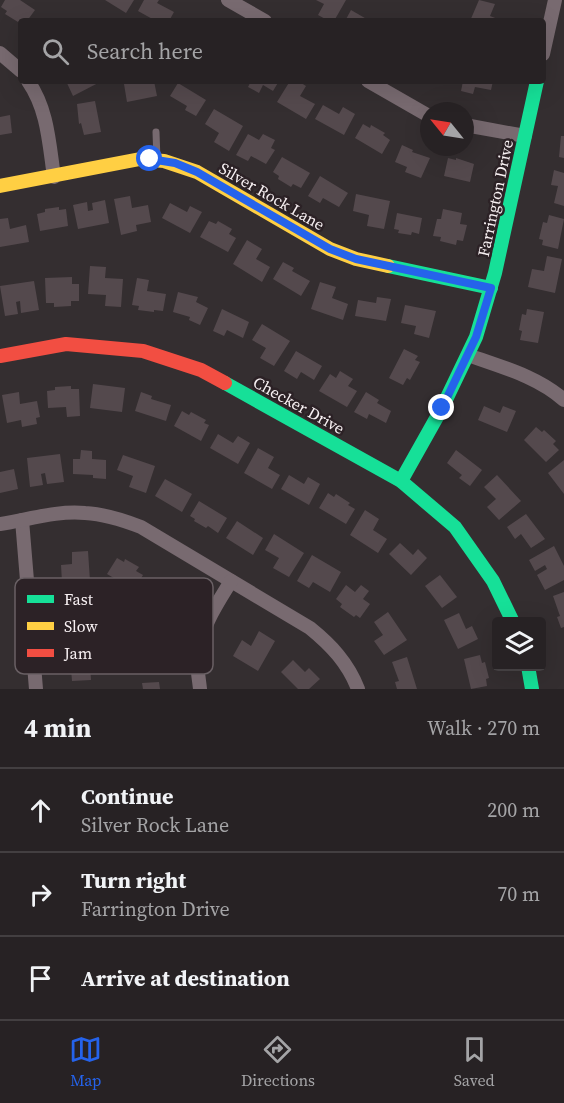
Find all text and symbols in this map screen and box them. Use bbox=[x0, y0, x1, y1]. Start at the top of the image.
search box bbox=[18, 18, 546, 84]
icon: search bbox=[39, 35, 72, 68]
text: Search here bbox=[87, 36, 203, 66]
north arrow bbox=[420, 102, 474, 156]
street label: Farrington Drive bbox=[472, 138, 518, 258]
route start bbox=[136, 145, 162, 171]
street label: Silver Rock Lane bbox=[215, 157, 329, 235]
street label: Checker Drive bbox=[249, 371, 349, 439]
route end bbox=[428, 394, 454, 420]
legend bbox=[15, 578, 213, 674]
text: Fast bbox=[64, 588, 94, 610]
text: Slow bbox=[64, 615, 99, 637]
map controls bbox=[492, 617, 546, 671]
button: layers bbox=[492, 617, 546, 671]
text: Jam bbox=[63, 642, 92, 664]
text: 4 min bbox=[24, 710, 91, 746]
text: Walk · 270 m bbox=[427, 714, 540, 742]
text: Continue bbox=[81, 781, 174, 811]
icon: ahead bbox=[24, 794, 57, 827]
text: 200 m bbox=[487, 796, 540, 824]
text: Silver Rock Lane bbox=[81, 811, 229, 839]
text: Turn right bbox=[81, 865, 186, 895]
icon: right bbox=[24, 878, 57, 911]
text: 70 m bbox=[497, 880, 540, 908]
text: Farrington Drive bbox=[81, 895, 230, 923]
icon: arrive bbox=[24, 962, 57, 995]
text: Arrive at destination bbox=[81, 963, 290, 993]
tab: Map bbox=[69, 1033, 102, 1091]
tab: Directions bbox=[241, 1033, 315, 1091]
tab: Saved bbox=[454, 1033, 495, 1091]

